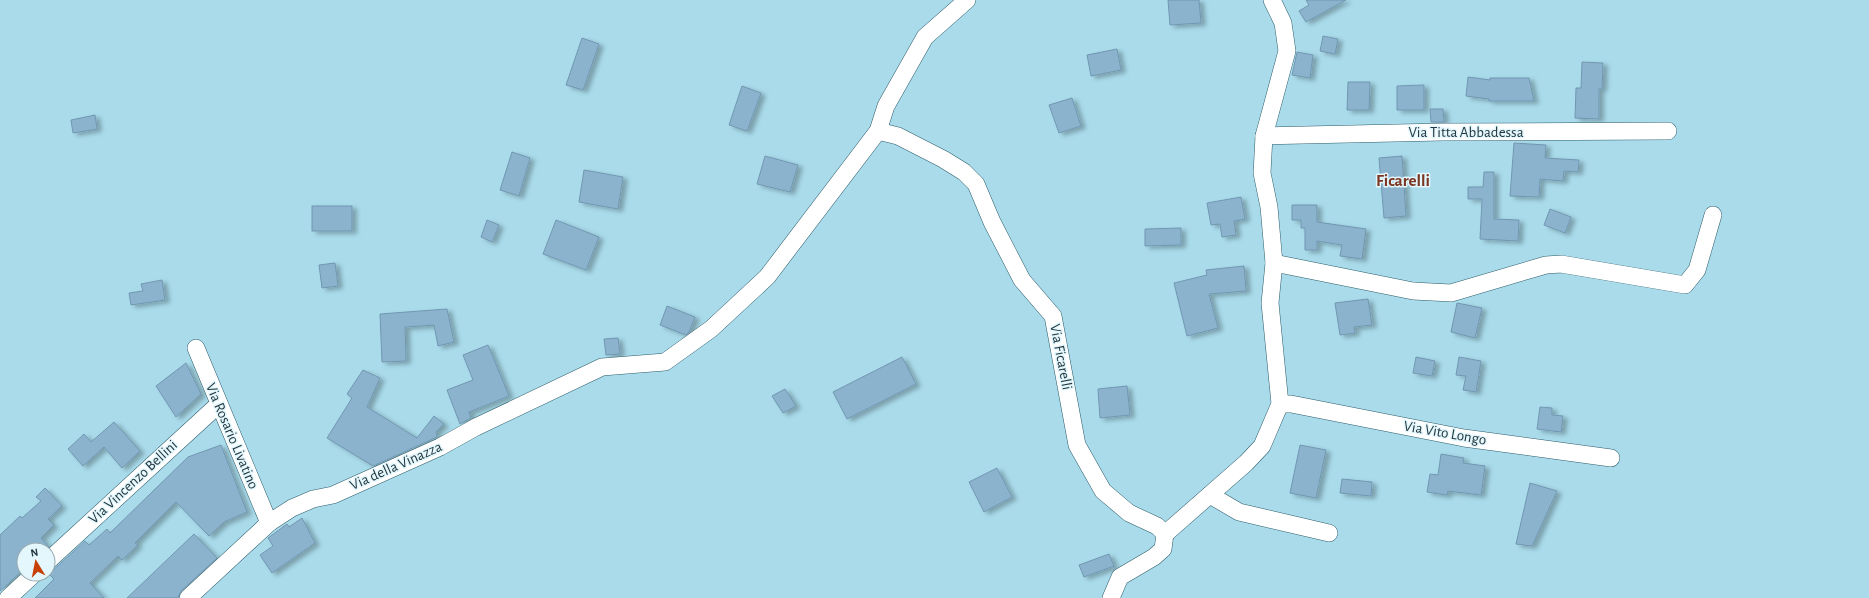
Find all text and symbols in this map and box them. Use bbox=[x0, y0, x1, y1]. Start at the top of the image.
street label: Via Titta Abbadessa bbox=[1408, 125, 1524, 140]
district label: Ficarelli bbox=[1376, 172, 1430, 189]
street label: Via Ficarelli bbox=[1047, 323, 1075, 391]
street label: Via Rosario Livatino bbox=[203, 381, 261, 491]
street label: Via Vito Longo bbox=[1403, 418, 1487, 448]
street label: Via Vincenzo Bellini bbox=[86, 437, 180, 527]
street label: Via della Vinazza bbox=[348, 439, 444, 493]
north arrow bbox=[16, 542, 56, 582]
text: N bbox=[30, 547, 39, 559]

